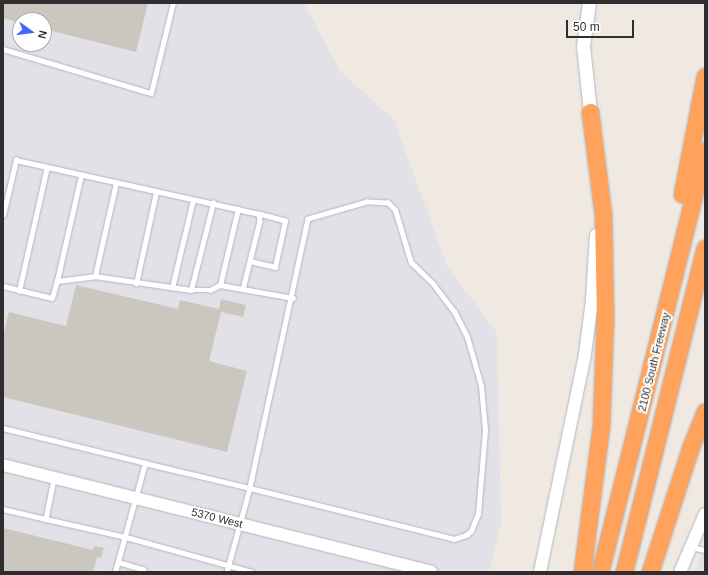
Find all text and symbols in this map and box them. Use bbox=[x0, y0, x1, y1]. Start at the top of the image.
north arrow bbox=[12, 12, 52, 52]
scale bar bbox=[568, 12, 636, 38]
text: 50 m bbox=[573, 20, 600, 34]
text: N bbox=[36, 29, 49, 40]
street label: 2100 South Freeway bbox=[635, 311, 673, 413]
street label: 5370 West bbox=[190, 505, 244, 531]

